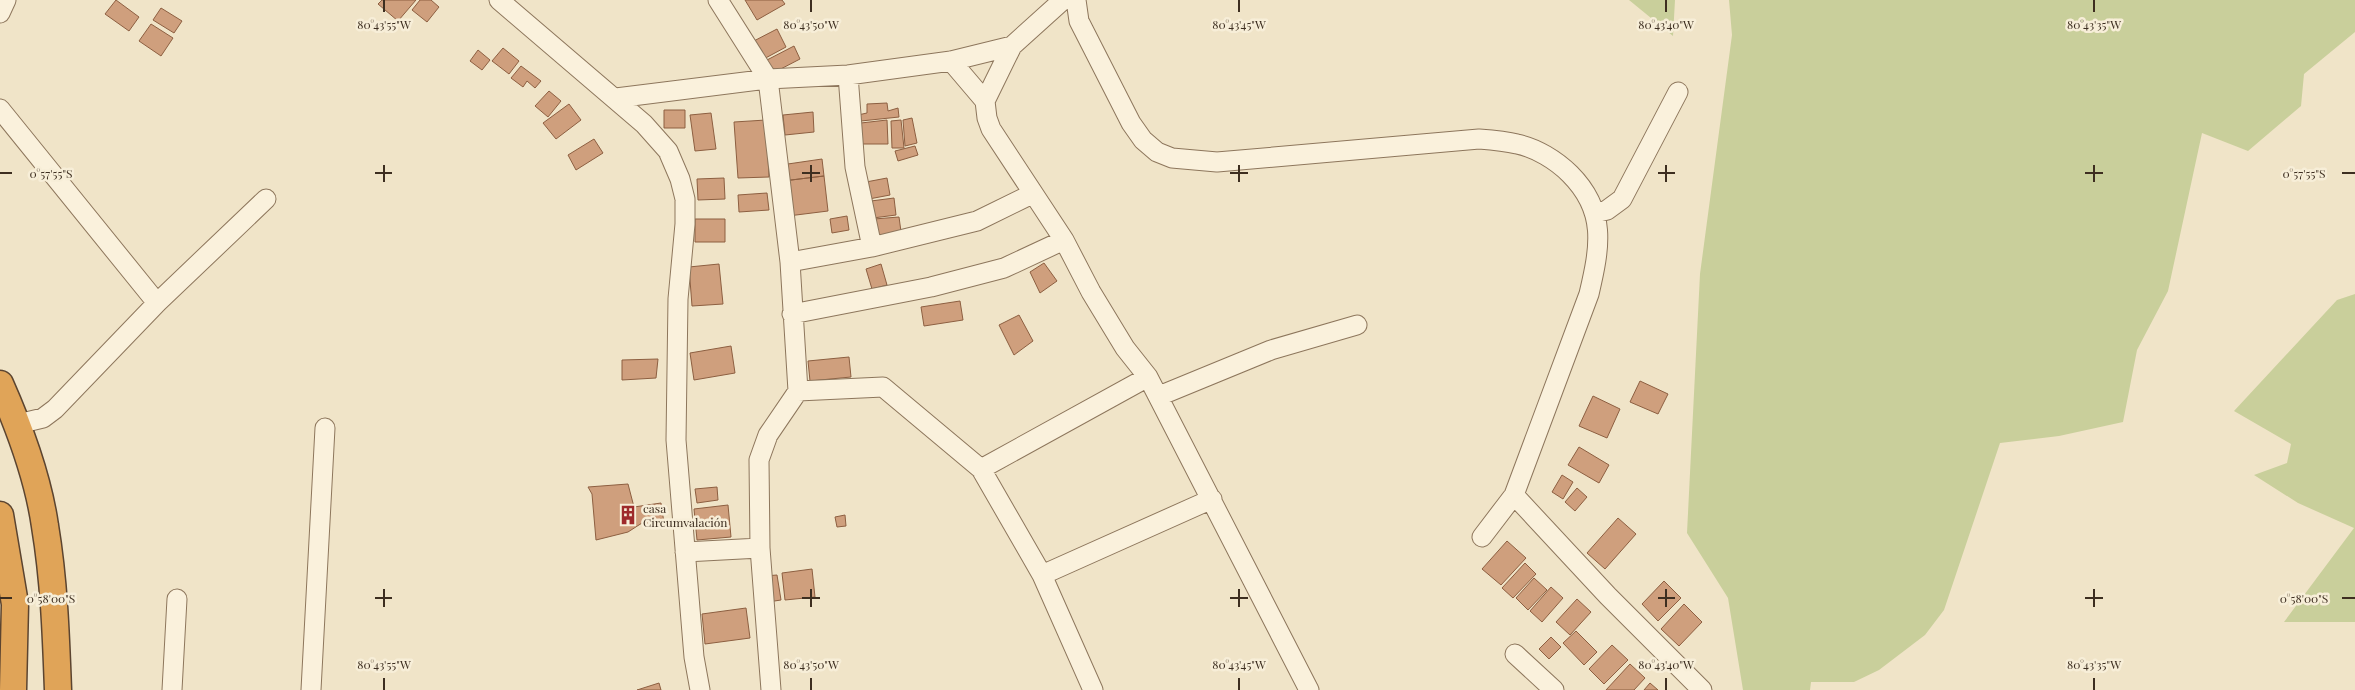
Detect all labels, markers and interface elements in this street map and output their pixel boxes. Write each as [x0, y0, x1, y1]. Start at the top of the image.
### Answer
text: 80°43'55"W [357, 16, 411, 32]
text: 80°43'50"W [783, 16, 839, 32]
text: 80°43'45"W [1212, 16, 1266, 32]
text: 80°43'40"W [1638, 16, 1694, 32]
text: 80°43'35"W [2067, 16, 2121, 32]
text: 0°57'55"S [30, 165, 72, 181]
text: 0°57'55"S [2283, 165, 2325, 181]
place label: casa Circumvalación [643, 500, 728, 530]
building icon: casa Circumvalación [617, 504, 639, 526]
text: 0°58'00"S [27, 590, 75, 606]
text: 0°58'00"S [2280, 590, 2328, 606]
text: 80°43'55"W [357, 656, 411, 672]
text: 80°43'50"W [783, 656, 839, 672]
text: 80°43'45"W [1212, 656, 1266, 672]
text: 80°43'40"W [1638, 656, 1694, 672]
text: 80°43'35"W [2067, 656, 2121, 672]

